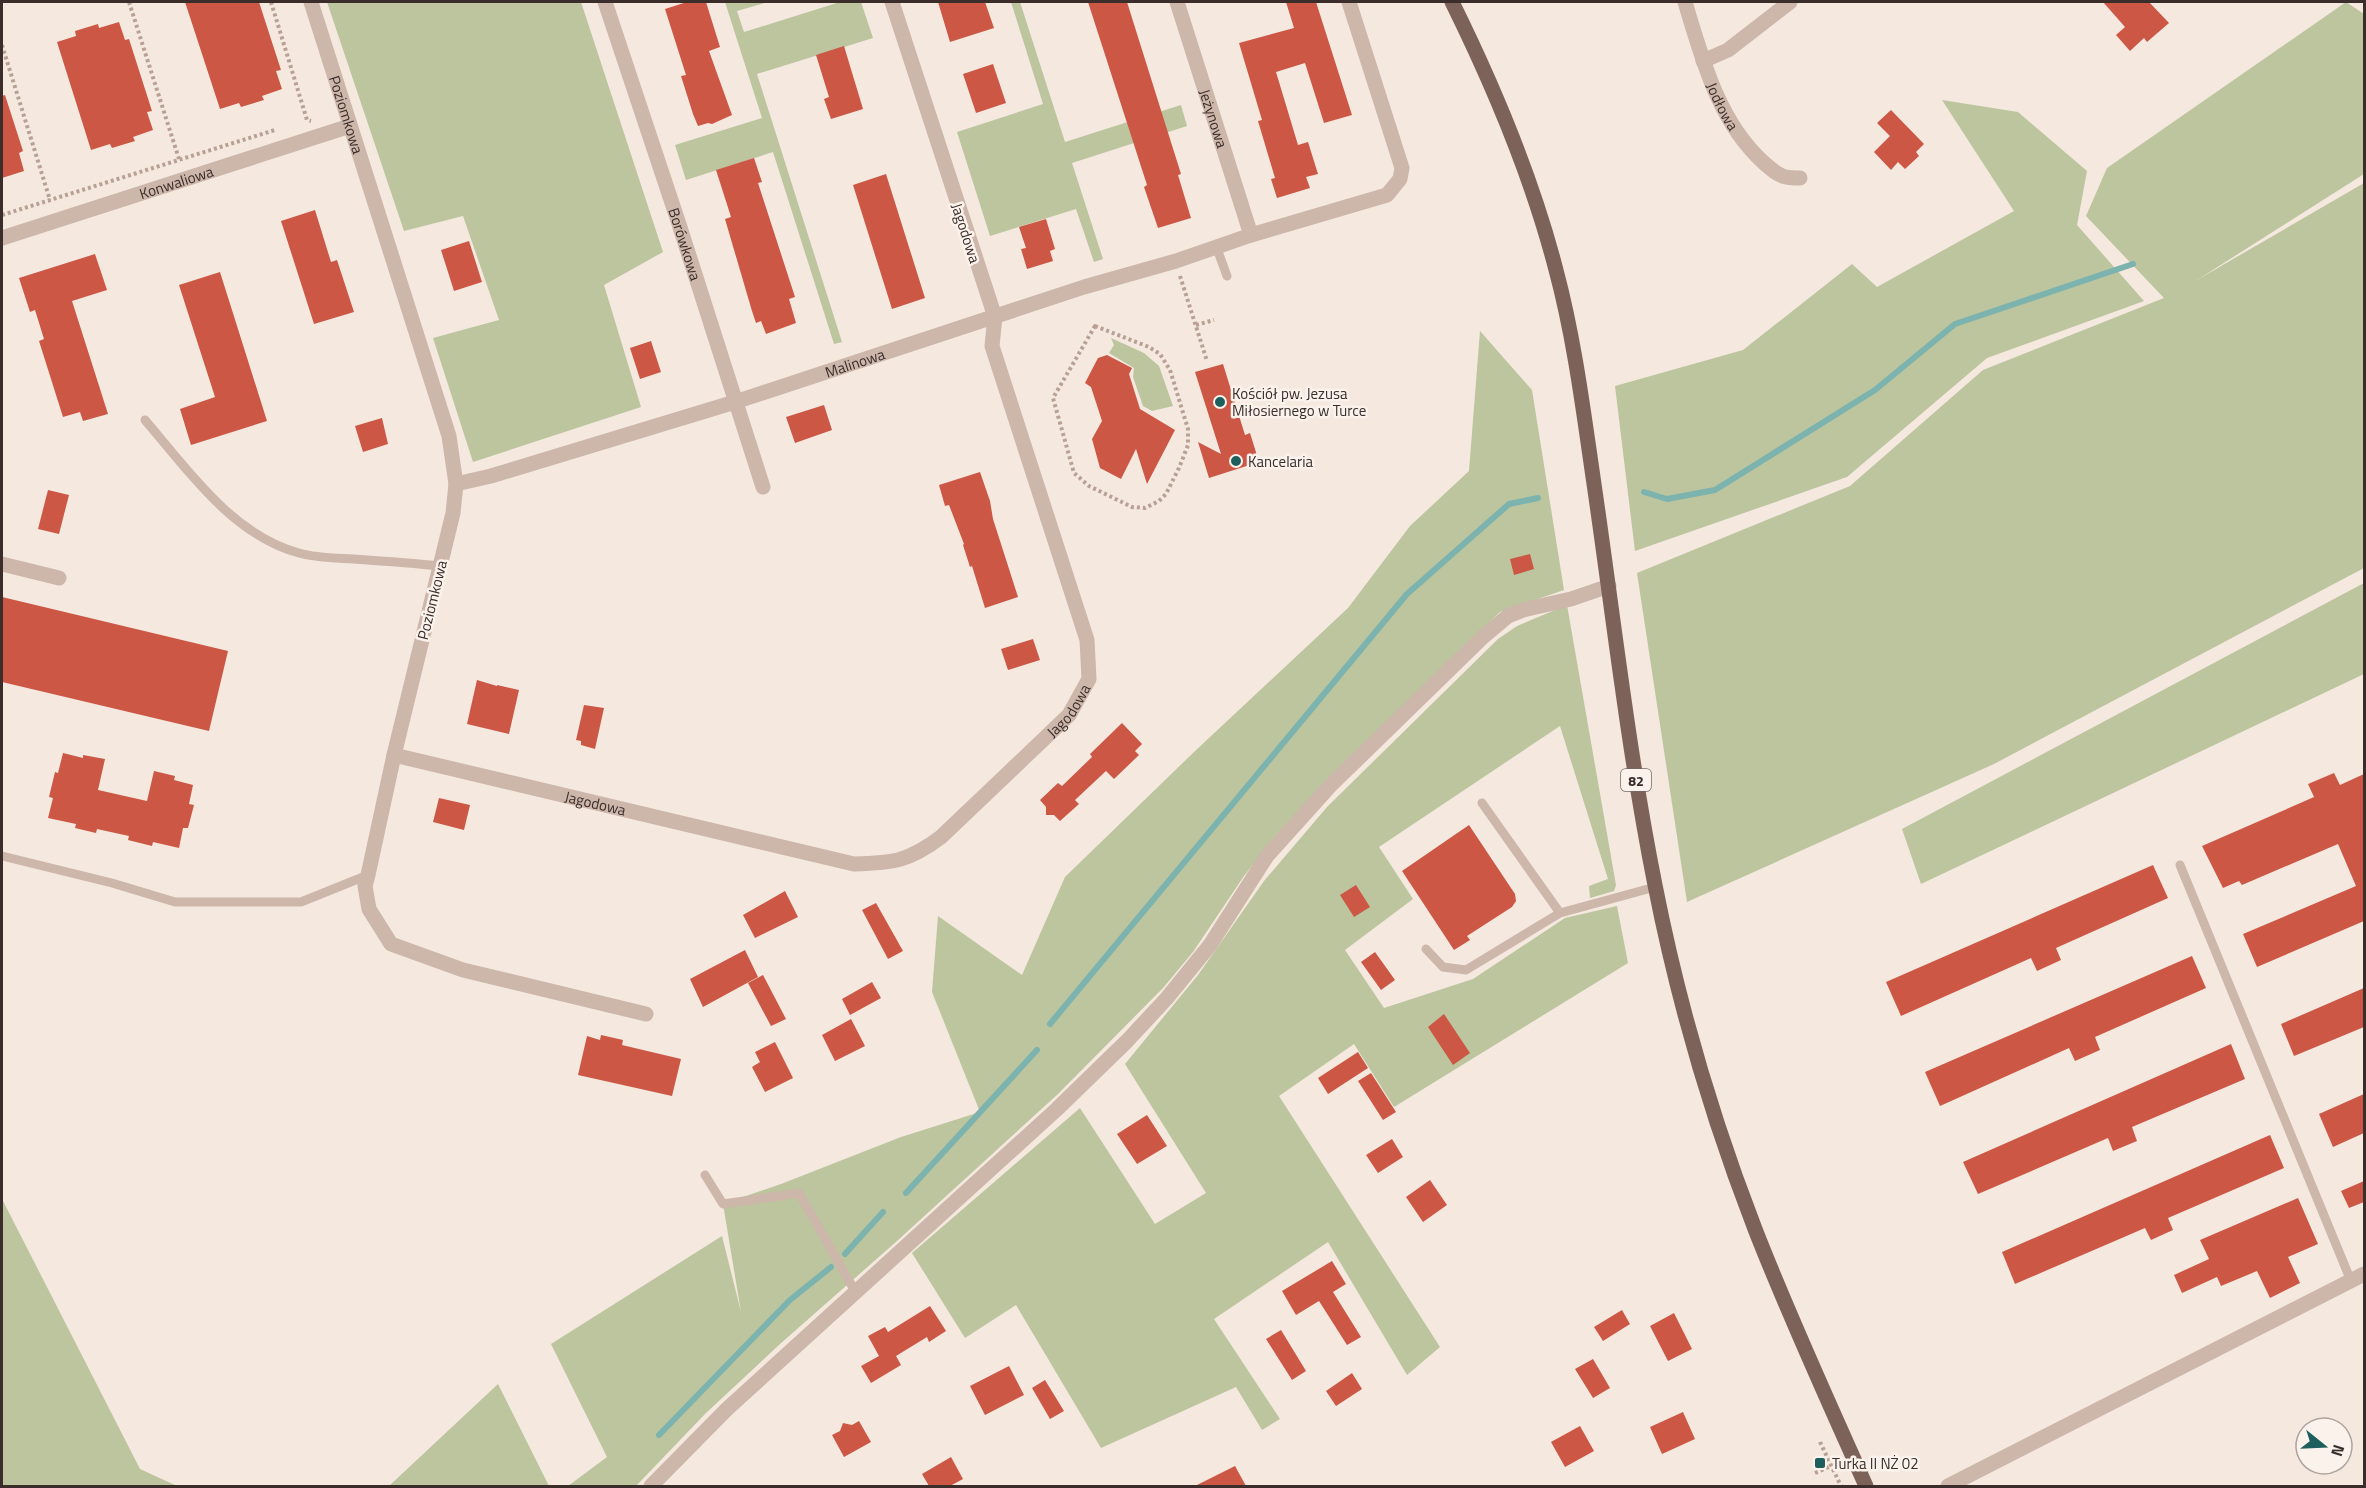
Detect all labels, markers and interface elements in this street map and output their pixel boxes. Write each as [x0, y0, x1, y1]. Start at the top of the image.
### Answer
street label: Poziomkowa [324, 72, 370, 157]
street label: Jodłowa [1701, 79, 1745, 135]
street label: Jeżynowa [1194, 86, 1234, 151]
street label: Konwaliowa [136, 159, 217, 205]
street label: Jagodowa [945, 200, 987, 267]
street label: Borówkowa [663, 205, 708, 284]
street label: Malinowa [822, 342, 888, 383]
place label: Kościół pw. Jezusa Miłosiernego w Turce [1232, 382, 1366, 422]
marker: Kościół pw. Jezusa Miłosiernego w Turce [1213, 395, 1227, 409]
place label: Kancelaria [1248, 450, 1314, 473]
marker: Kancelaria [1229, 454, 1243, 468]
street label: Poziomkowa [411, 557, 453, 642]
street label: Jagodowa [1041, 679, 1096, 743]
road number: 82 [1621, 769, 1651, 791]
street label: Jagodowa [563, 784, 629, 821]
north arrow [2294, 1416, 2354, 1476]
text: N [2325, 1442, 2351, 1460]
place label: Turka II NŻ 02 [1832, 1452, 1919, 1475]
marker: Turka II NŻ 02 [1813, 1456, 1827, 1470]

